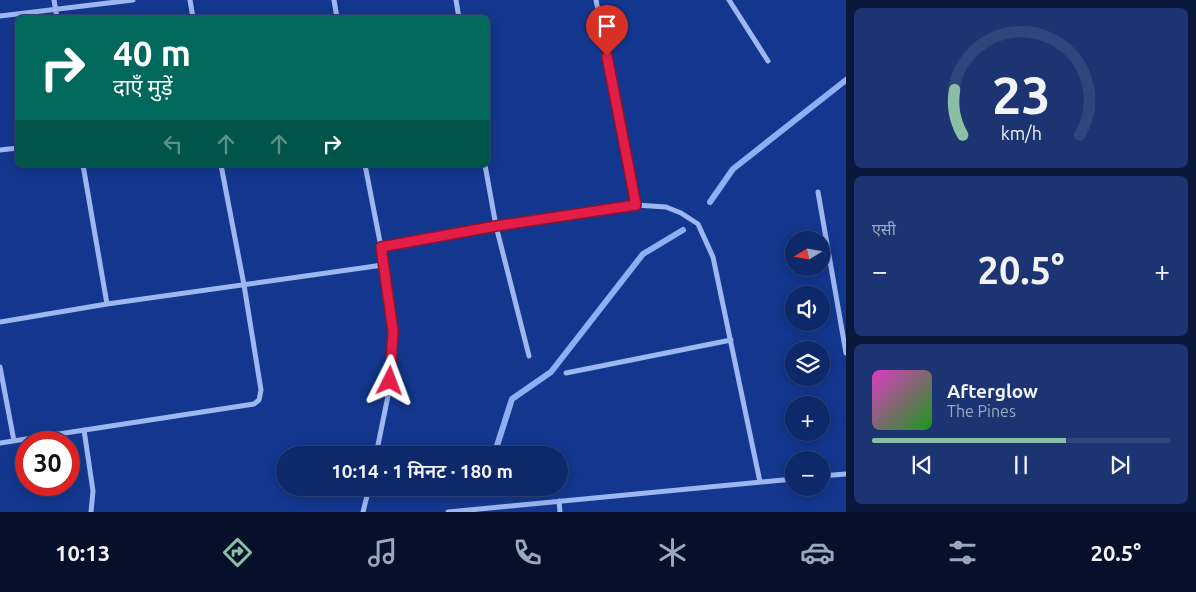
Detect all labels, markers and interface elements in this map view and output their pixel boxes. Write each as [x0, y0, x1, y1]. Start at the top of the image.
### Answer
pin [586, 5, 628, 56]
icon: arrive [593, 12, 621, 40]
text: 40 m [113, 33, 191, 73]
icon: right [30, 35, 95, 100]
text: 23 [992, 66, 1050, 124]
text: दाएँ मुड़ें [113, 74, 173, 99]
text: km/h [1000, 123, 1042, 143]
icon: left [159, 130, 187, 158]
icon: ahead [212, 130, 240, 158]
icon: ahead [265, 130, 293, 158]
icon: right [318, 130, 346, 158]
text: एसी [872, 220, 896, 238]
north arrow [785, 231, 830, 276]
map controls [785, 231, 830, 496]
text: 20.5° [977, 249, 1065, 291]
text: − [872, 255, 888, 286]
text: + [1154, 255, 1170, 286]
button: sound [785, 286, 830, 331]
button: layers [785, 341, 830, 386]
position arrow [363, 354, 415, 406]
text: Afterglow [947, 380, 1038, 402]
button: + [785, 396, 830, 441]
text: The Pines [947, 402, 1016, 420]
speed limit sign: 30 [15, 431, 80, 496]
button: − [785, 451, 830, 496]
icon: previous [908, 451, 936, 479]
icon: pause [1007, 451, 1035, 479]
icon: next [1106, 451, 1134, 479]
text: 10:14 · 1 मिनट · 180 m [331, 460, 513, 482]
icon: directions [220, 535, 255, 570]
icon: music [365, 535, 400, 570]
icon: phone [510, 535, 545, 570]
icon: climate [655, 535, 690, 570]
icon: car [800, 535, 835, 570]
icon: filters [945, 535, 980, 570]
text: 10:13 [55, 540, 110, 565]
text: 20.5° [1091, 540, 1141, 565]

